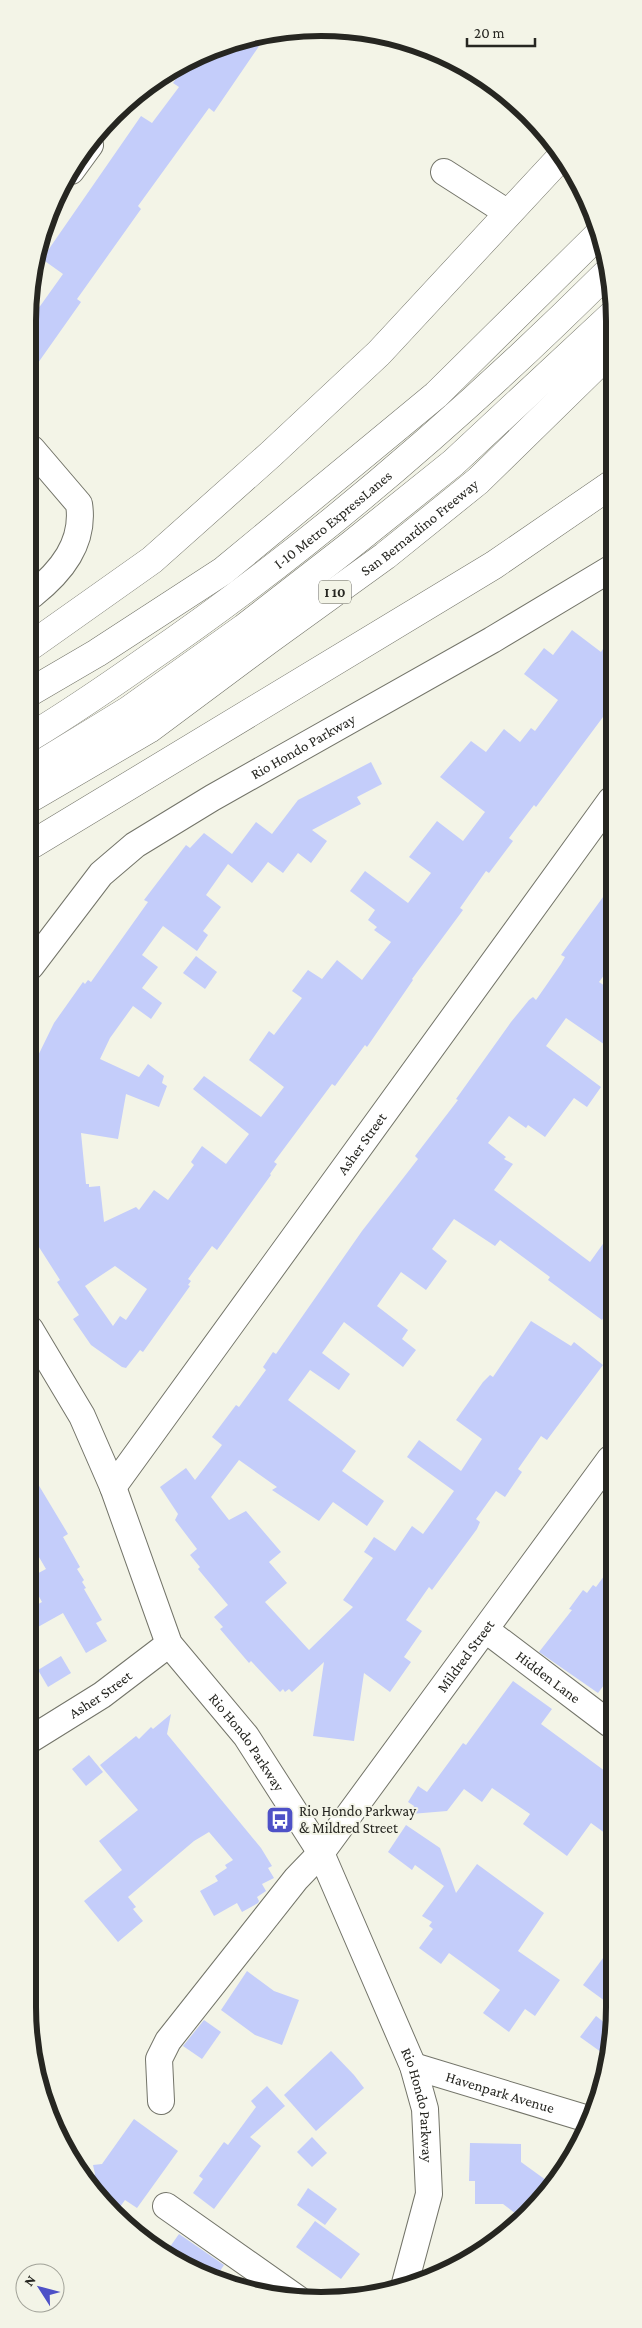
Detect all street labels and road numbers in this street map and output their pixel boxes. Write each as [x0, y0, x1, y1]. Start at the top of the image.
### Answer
street label: I-10 Metro ExpressLanes [271, 467, 395, 572]
street label: San Bernardino Freeway [358, 476, 482, 579]
road number: I 10 [319, 580, 351, 604]
street label: Rio Hondo Parkway [248, 711, 359, 782]
street label: Asher Street [334, 1109, 390, 1178]
street label: Mildred Street [434, 1616, 498, 1695]
street label: Hidden Lane [513, 1648, 584, 1707]
street label: Asher Street [66, 1667, 136, 1722]
street label: Rio Hondo Parkway [206, 1690, 287, 1795]
street label: Rio Hondo Parkway [398, 2045, 436, 2163]
street label: Havenpark Avenue [444, 2068, 557, 2116]

